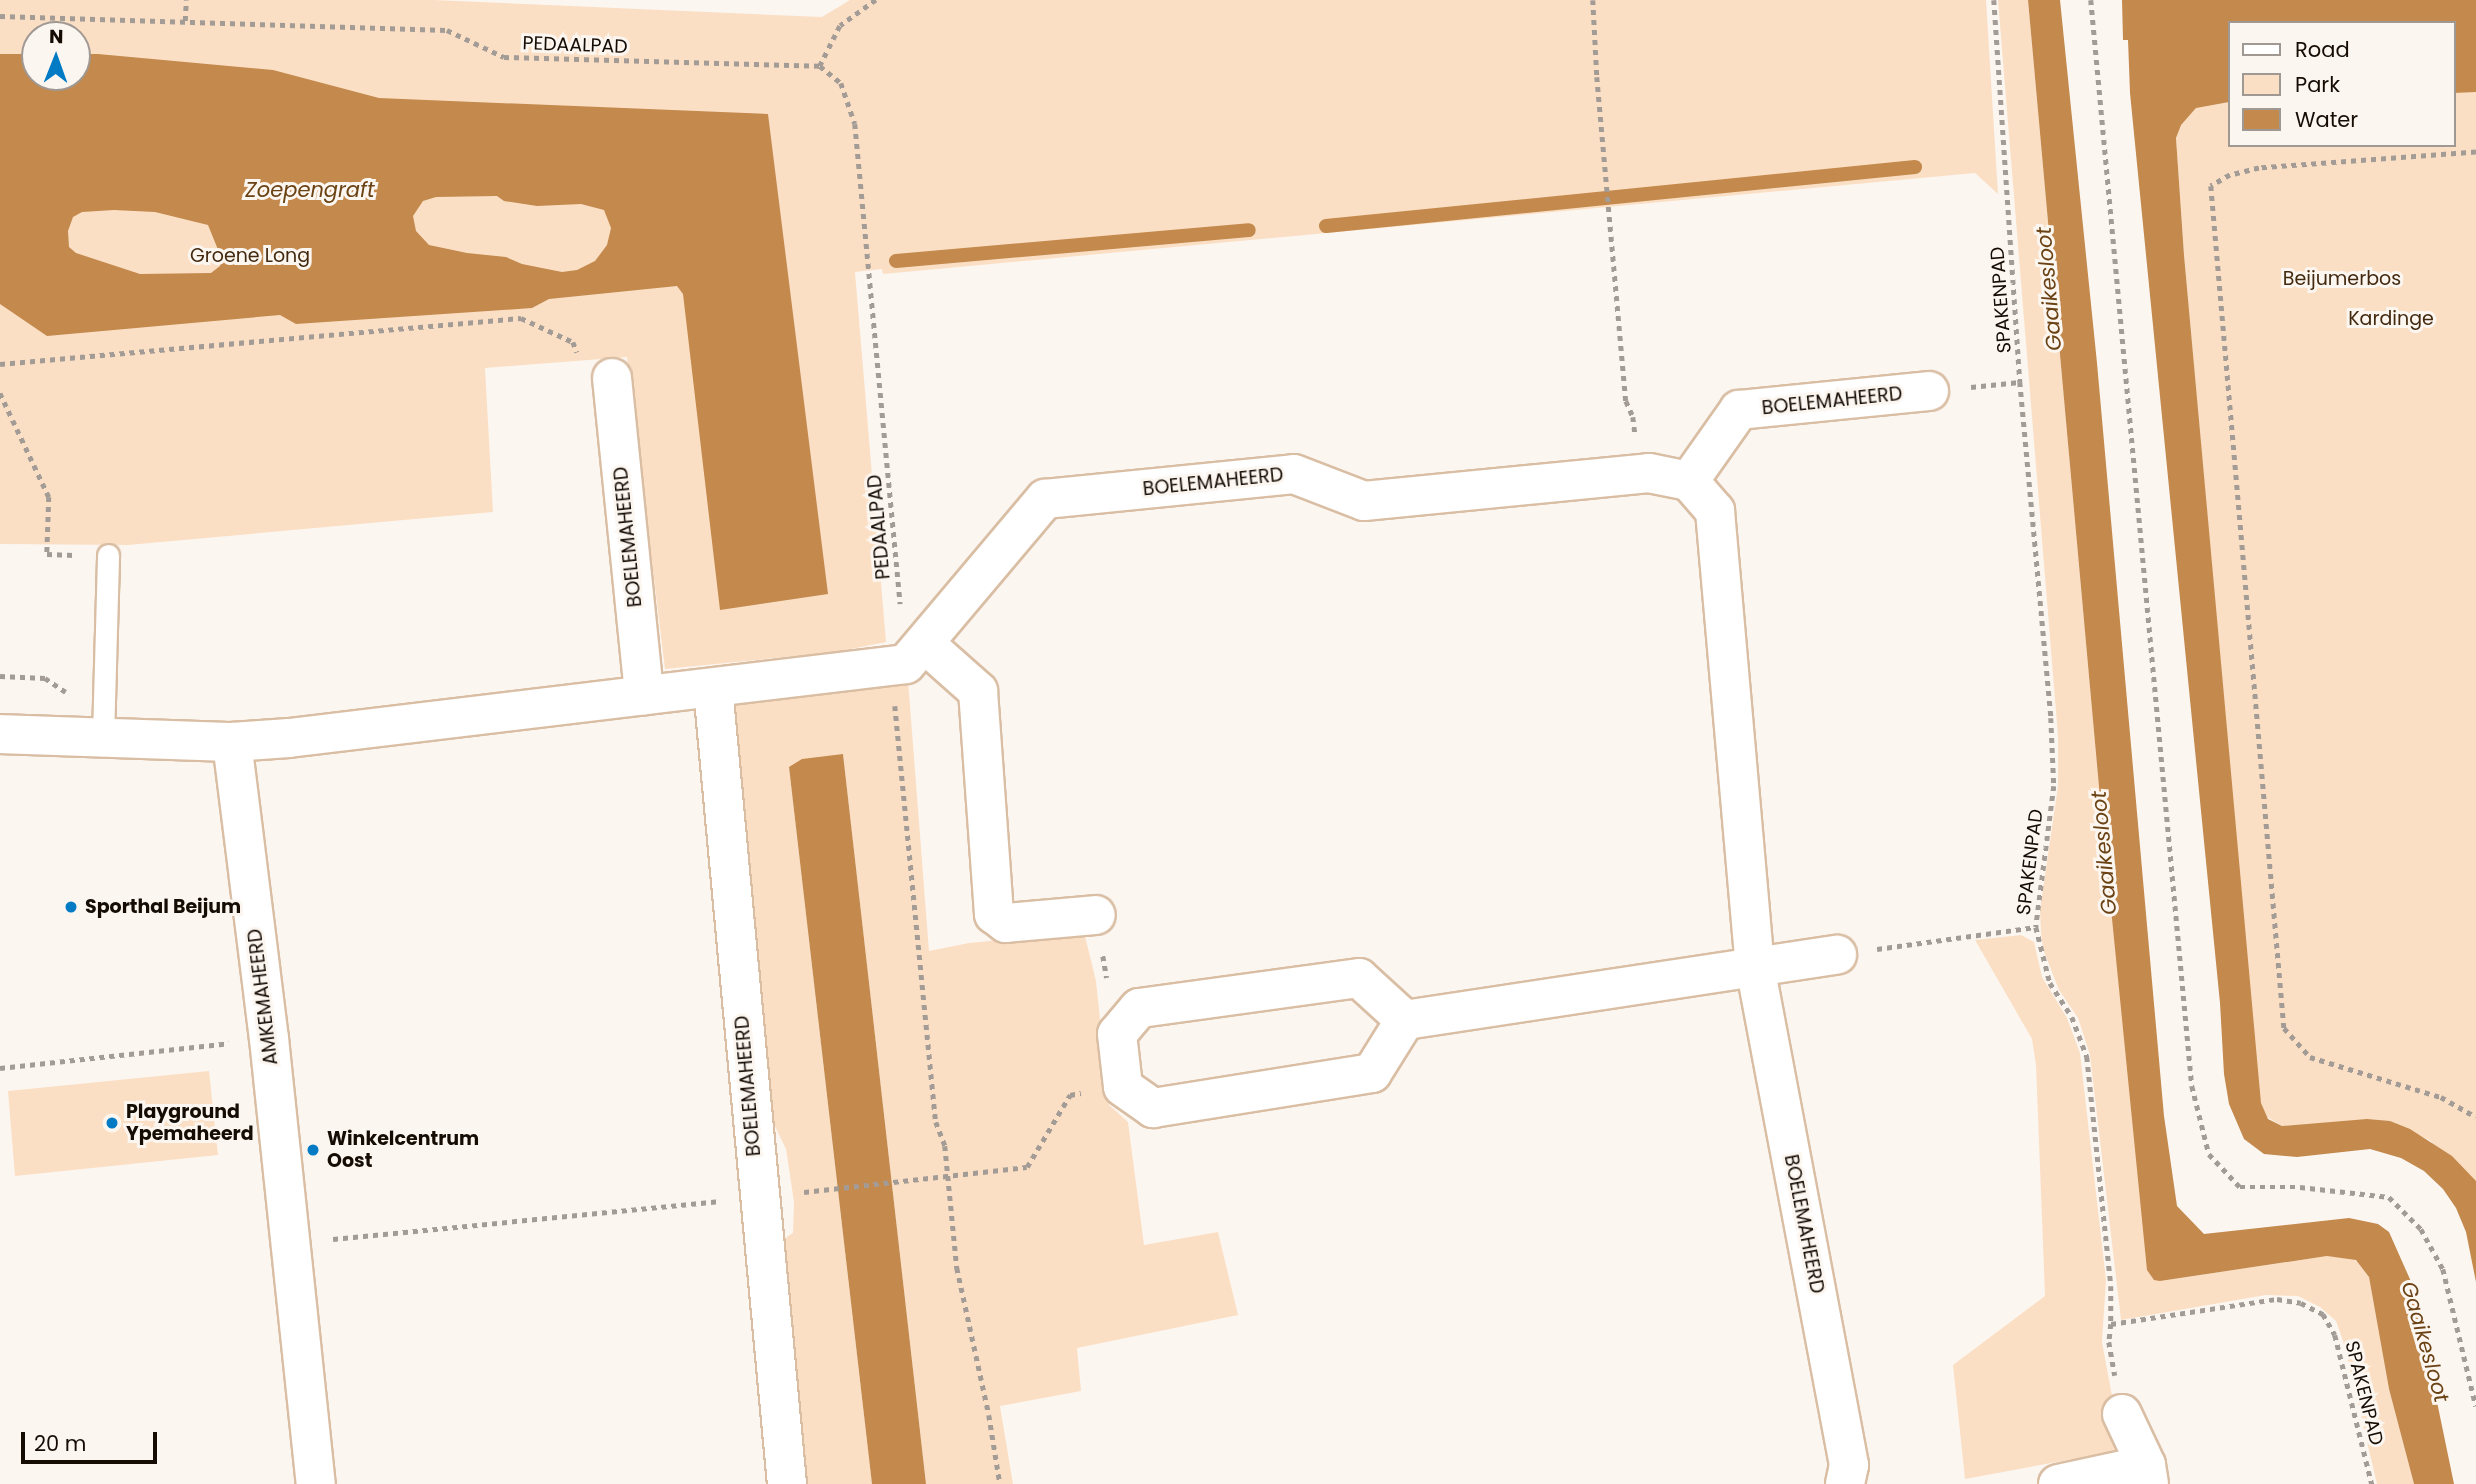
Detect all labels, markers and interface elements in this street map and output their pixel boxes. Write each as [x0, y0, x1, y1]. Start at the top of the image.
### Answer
north arrow [21, 21, 91, 91]
legend [2228, 21, 2455, 147]
text: N [49, 23, 64, 50]
street label: PEDAALPAD [522, 32, 628, 58]
text: Road [2295, 35, 2350, 64]
text: Park [2295, 70, 2340, 99]
text: Water [2295, 105, 2358, 134]
water label: Zoepengraft [245, 177, 375, 203]
water label: Gaaikesloot [2031, 226, 2067, 352]
park label: Groene Long [190, 245, 310, 267]
street label: SPAKENPAD [1986, 246, 2016, 354]
park label: Beijumerbos [2283, 268, 2401, 290]
park label: Kardinge [2348, 308, 2434, 330]
street label: BOELEMAHEERD [1761, 382, 1903, 420]
street label: BOELEMAHEERD [1142, 463, 1284, 501]
street label: BOELEMAHEERD [609, 466, 647, 608]
street label: PEDAALPAD [863, 474, 895, 580]
water label: Gaaikesloot [2086, 790, 2122, 916]
street label: SPAKENPAD [2012, 808, 2048, 916]
place label: Sporthal Beijum [85, 896, 241, 918]
marker: Sporthal Beijum [63, 899, 79, 915]
street label: AMKEMAHEERD [243, 928, 283, 1066]
street label: BOELEMAHEERD [730, 1015, 766, 1157]
place label: Playground Ypemaheerd [126, 1101, 254, 1145]
marker: Playground Ypemaheerd [104, 1115, 120, 1131]
place label: Winkelcentrum Oost [327, 1128, 479, 1172]
marker: Winkelcentrum Oost [305, 1142, 321, 1158]
street label: BOELEMAHEERD [1779, 1153, 1829, 1295]
water label: Gaaikesloot [2396, 1279, 2454, 1405]
street label: SPAKENPAD [2340, 1338, 2388, 1448]
scale bar [24, 1418, 161, 1462]
text: 20 m [34, 1429, 87, 1458]

